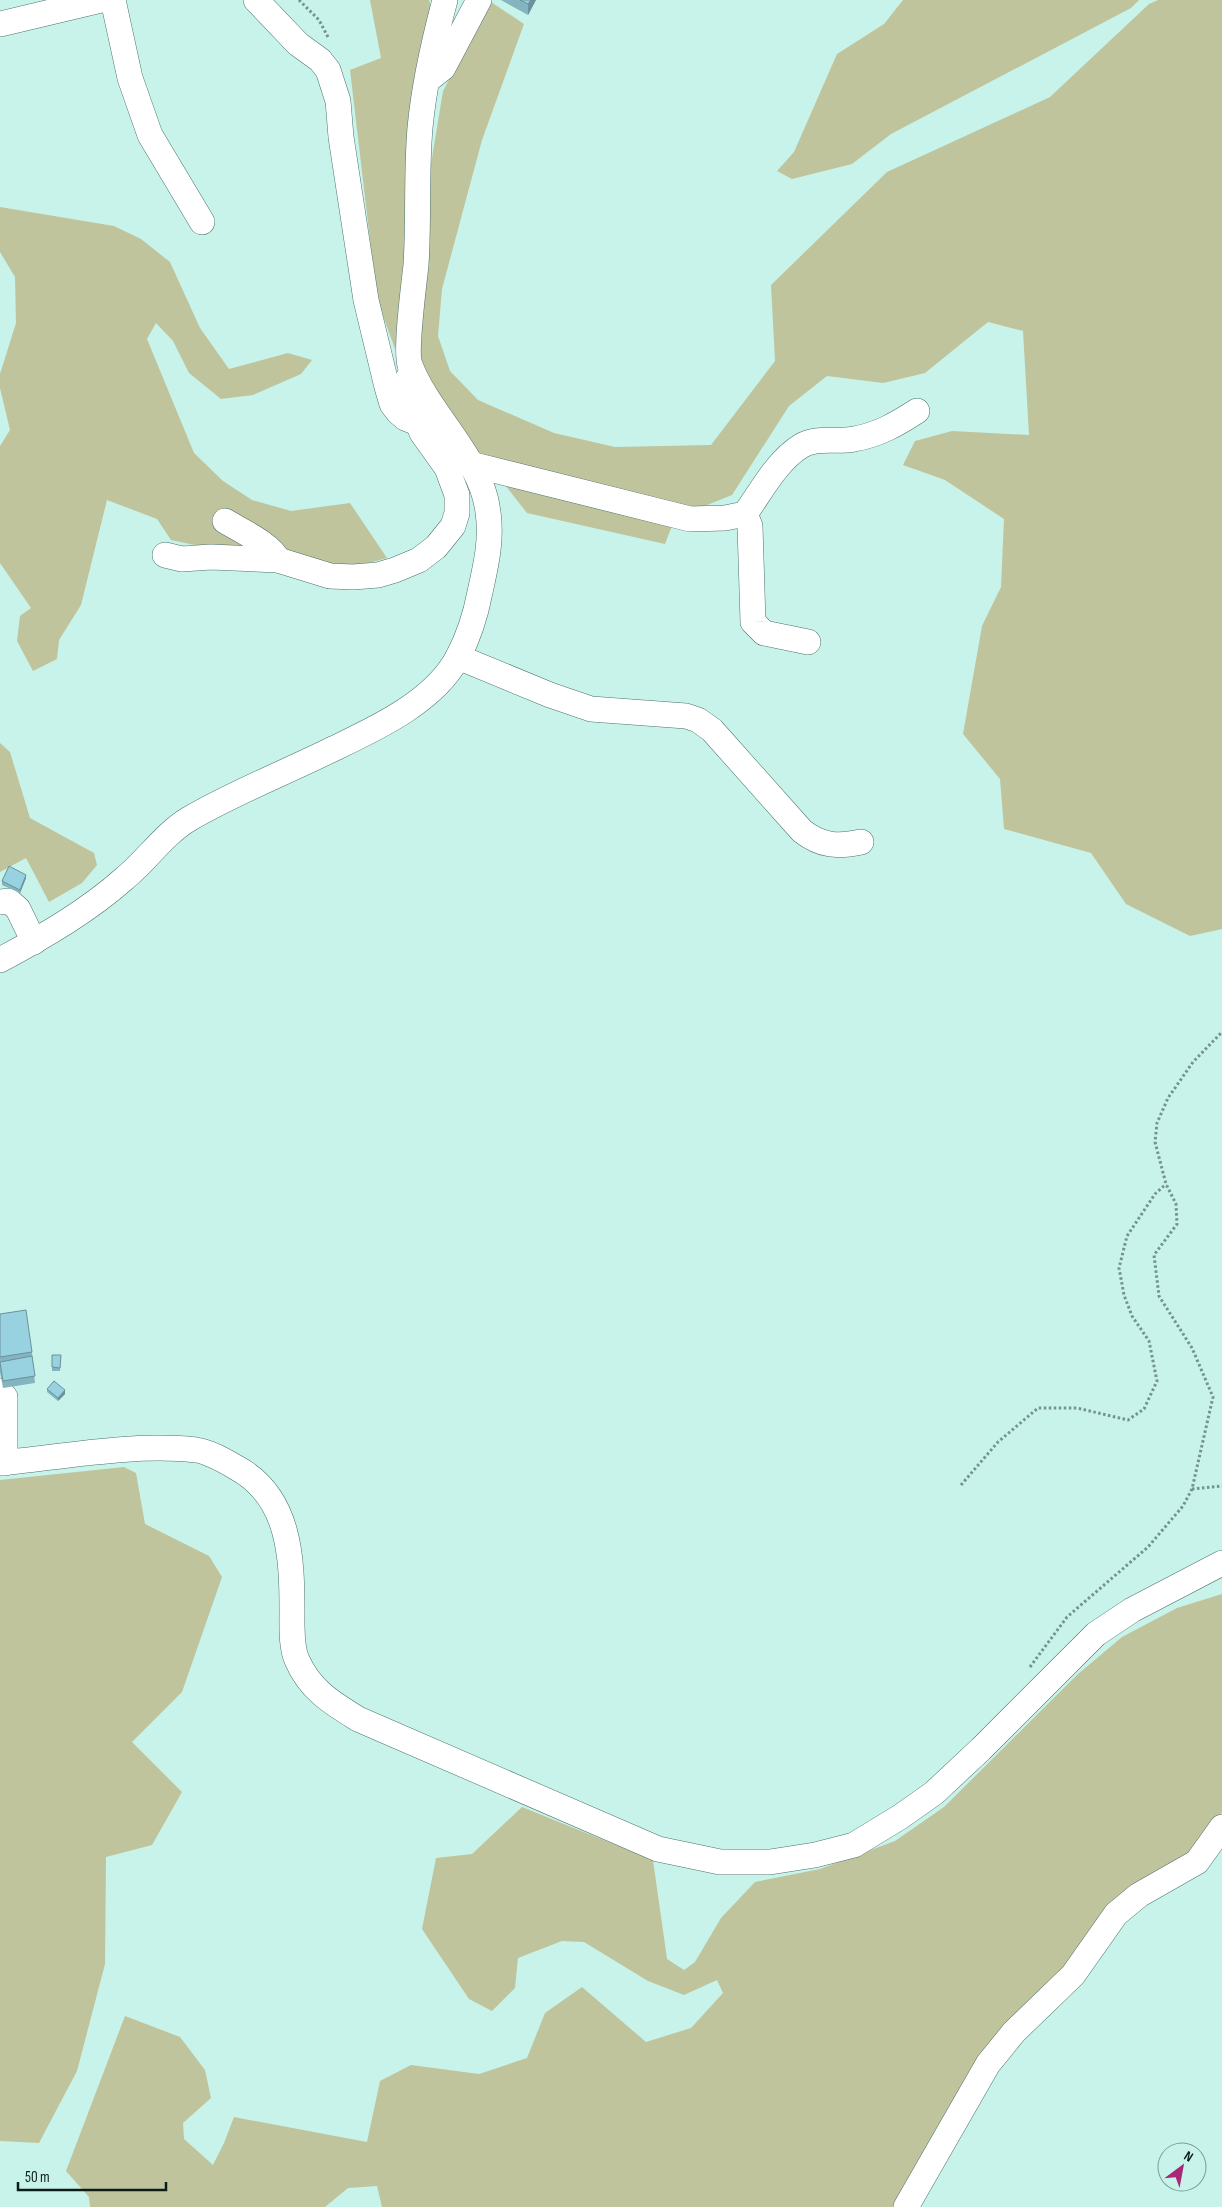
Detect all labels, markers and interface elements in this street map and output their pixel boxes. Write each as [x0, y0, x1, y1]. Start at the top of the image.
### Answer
north arrow [1157, 2142, 1207, 2192]
text: N [1181, 2147, 1196, 2166]
scale bar [18, 2160, 165, 2192]
text: 50 m [25, 2168, 50, 2187]

